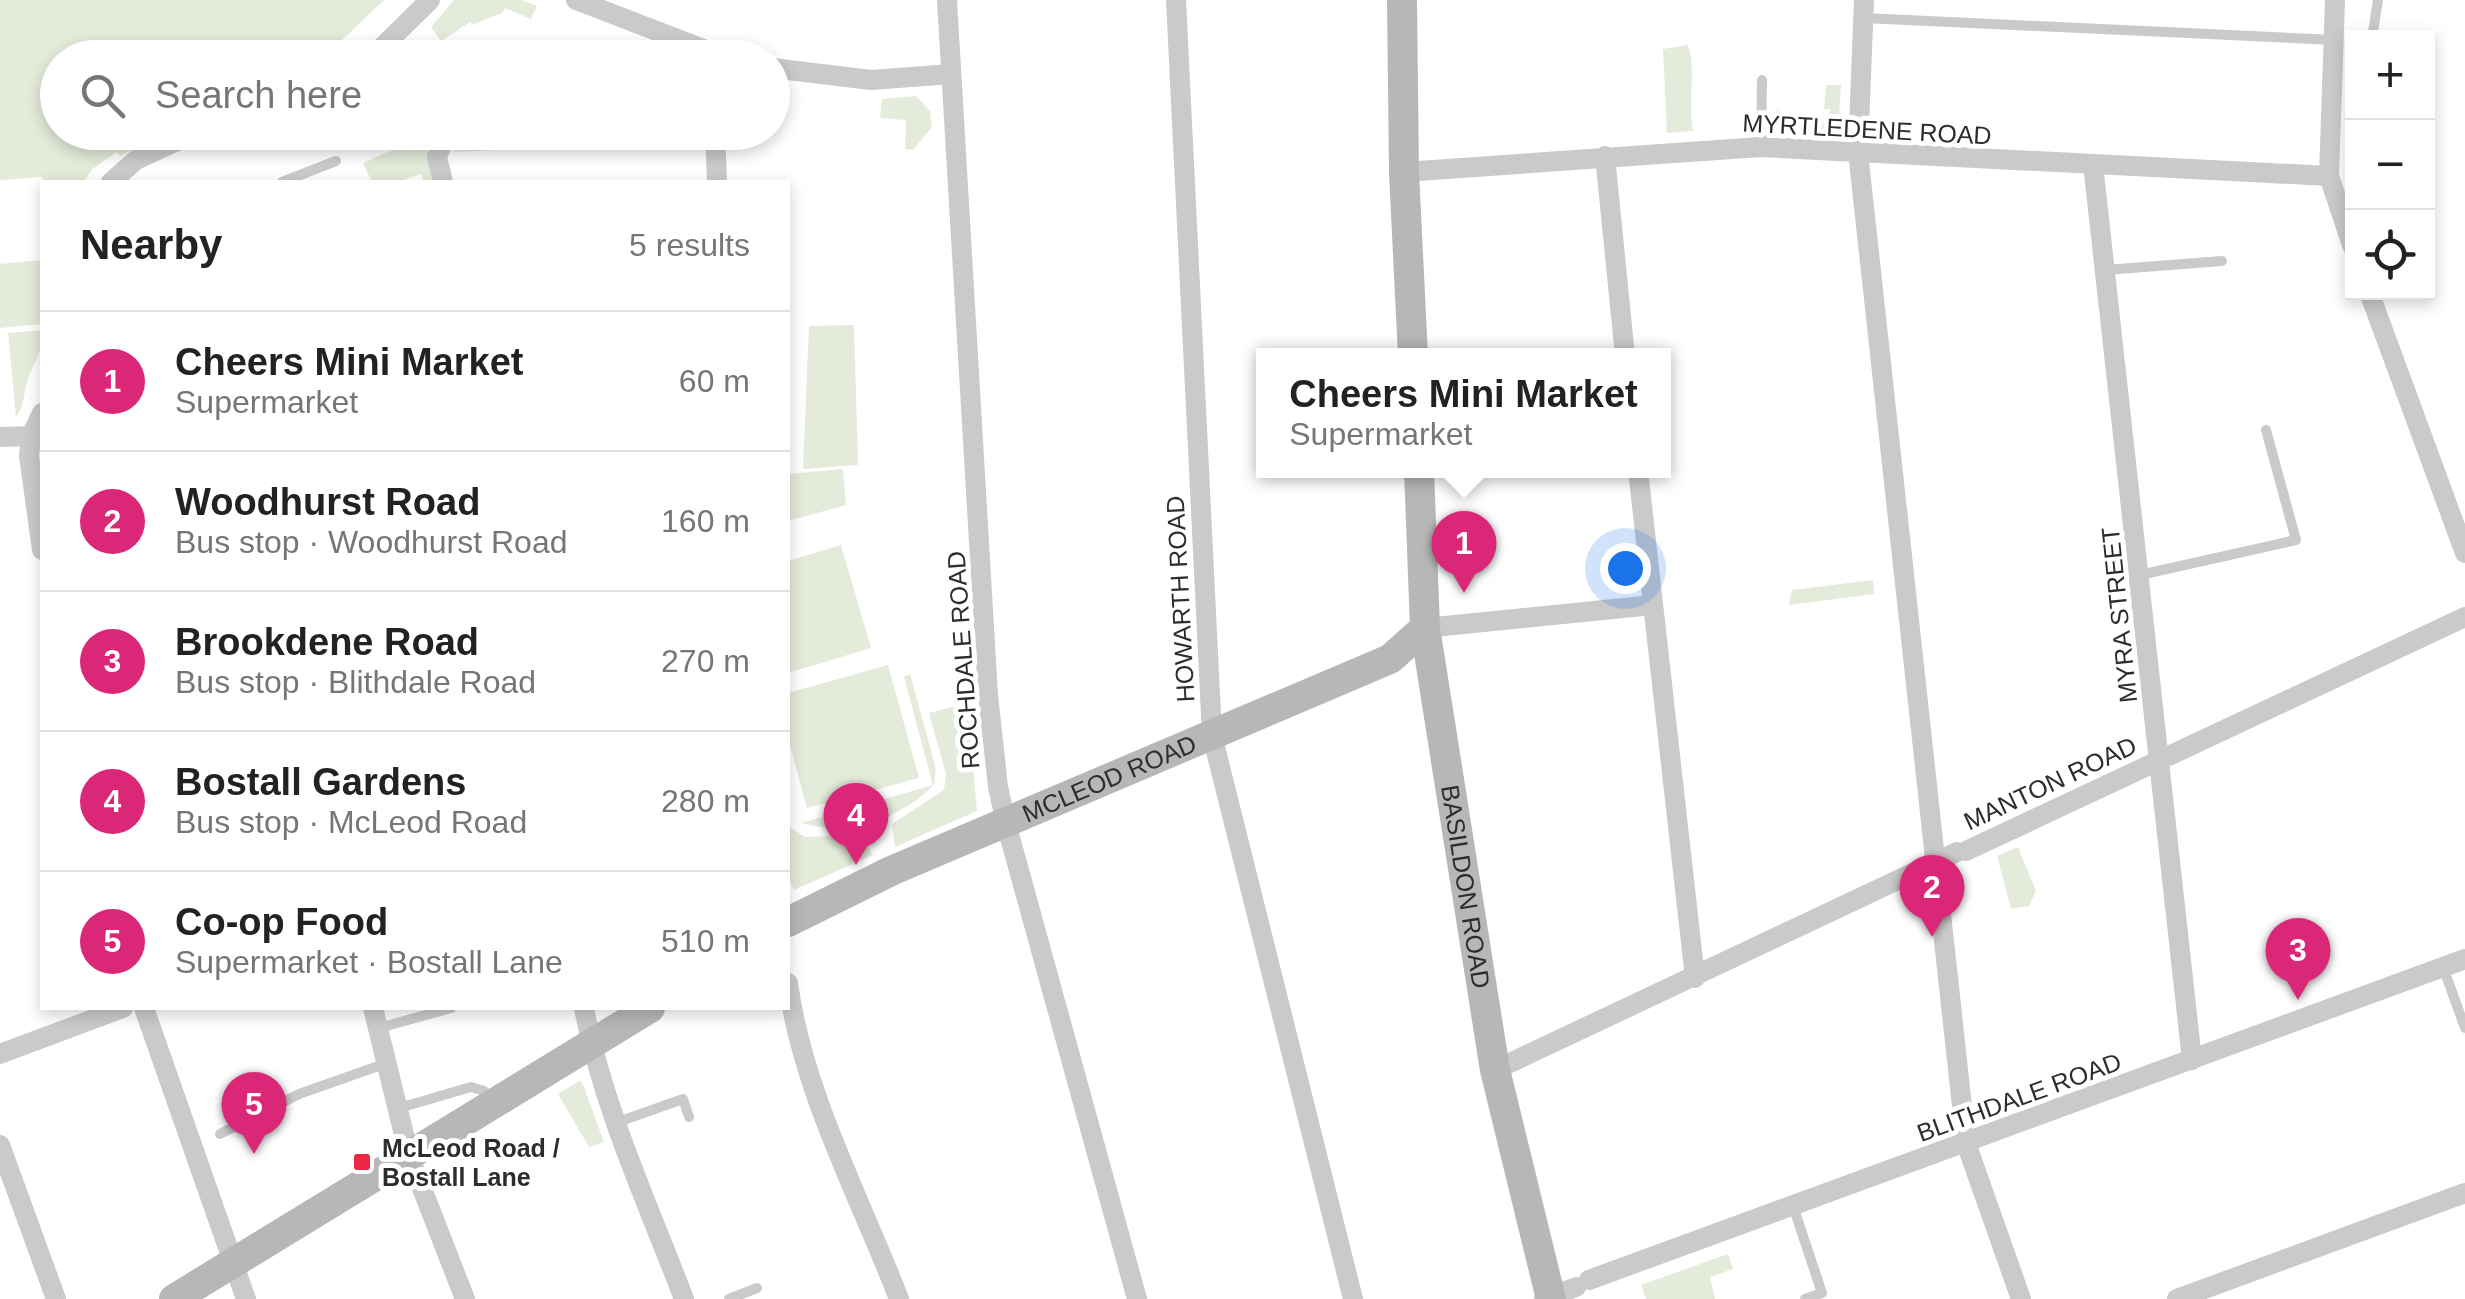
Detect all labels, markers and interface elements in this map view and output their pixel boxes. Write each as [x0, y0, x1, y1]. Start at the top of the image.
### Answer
map controls [2345, 30, 2435, 300]
button: + [2345, 30, 2435, 120]
search box [40, 40, 790, 150]
icon: search [75, 68, 130, 123]
text: Search here [155, 74, 362, 116]
street label: MYRTLEDENE ROAD [1742, 108, 1992, 150]
button: − [2345, 120, 2435, 210]
button: locate [2345, 210, 2435, 300]
text: Nearby [80, 221, 222, 268]
text: 5 results [629, 227, 750, 263]
text: Cheers Mini Market [175, 341, 523, 383]
popup [1256, 348, 1671, 478]
text: 1 [104, 363, 121, 399]
text: 60 m [679, 363, 750, 399]
text: Cheers Mini Market [1289, 373, 1638, 415]
text: Supermarket [175, 384, 358, 420]
text: Supermarket [1289, 416, 1472, 452]
text: Woodhurst Road [175, 481, 480, 523]
street label: HOWARTH ROAD [1161, 495, 1199, 703]
text: 2 [104, 503, 121, 539]
text: 160 m [661, 503, 750, 539]
pin: 1 [1432, 510, 1496, 593]
text: Bus stop · Woodhurst Road [175, 524, 568, 560]
street label: MYRA STREET [2096, 526, 2142, 704]
your location [1600, 543, 1651, 594]
street label: ROCHDALE ROAD [941, 550, 985, 770]
text: Brookdene Road [175, 621, 479, 663]
text: 3 [104, 643, 121, 679]
text: 270 m [661, 643, 750, 679]
text: Bus stop · Blithdale Road [175, 664, 536, 700]
street label: MCLEOD ROAD [1018, 729, 1200, 828]
street label: MANTON ROAD [1959, 731, 2141, 835]
text: Bostall Gardens [175, 761, 466, 803]
pin: 4 [824, 782, 888, 865]
text: 4 [104, 783, 121, 819]
text: 280 m [661, 783, 750, 819]
street label: BASILDON ROAD [1436, 783, 1496, 990]
text: Bus stop · McLeod Road [175, 804, 527, 840]
pin: 2 [1900, 854, 1964, 937]
text: Co-op Food [175, 901, 388, 943]
pin: 3 [2266, 918, 2330, 1000]
text: 5 [104, 923, 121, 959]
text: 510 m [661, 923, 750, 959]
text: Supermarket · Bostall Lane [175, 944, 563, 980]
street label: BLITHDALE ROAD [1913, 1047, 2125, 1147]
pin: 5 [222, 1072, 286, 1154]
place label: McLeod Road / Bostall Lane [382, 1134, 560, 1191]
marker: McLeod Road / Bostall Lane [351, 1151, 373, 1173]

